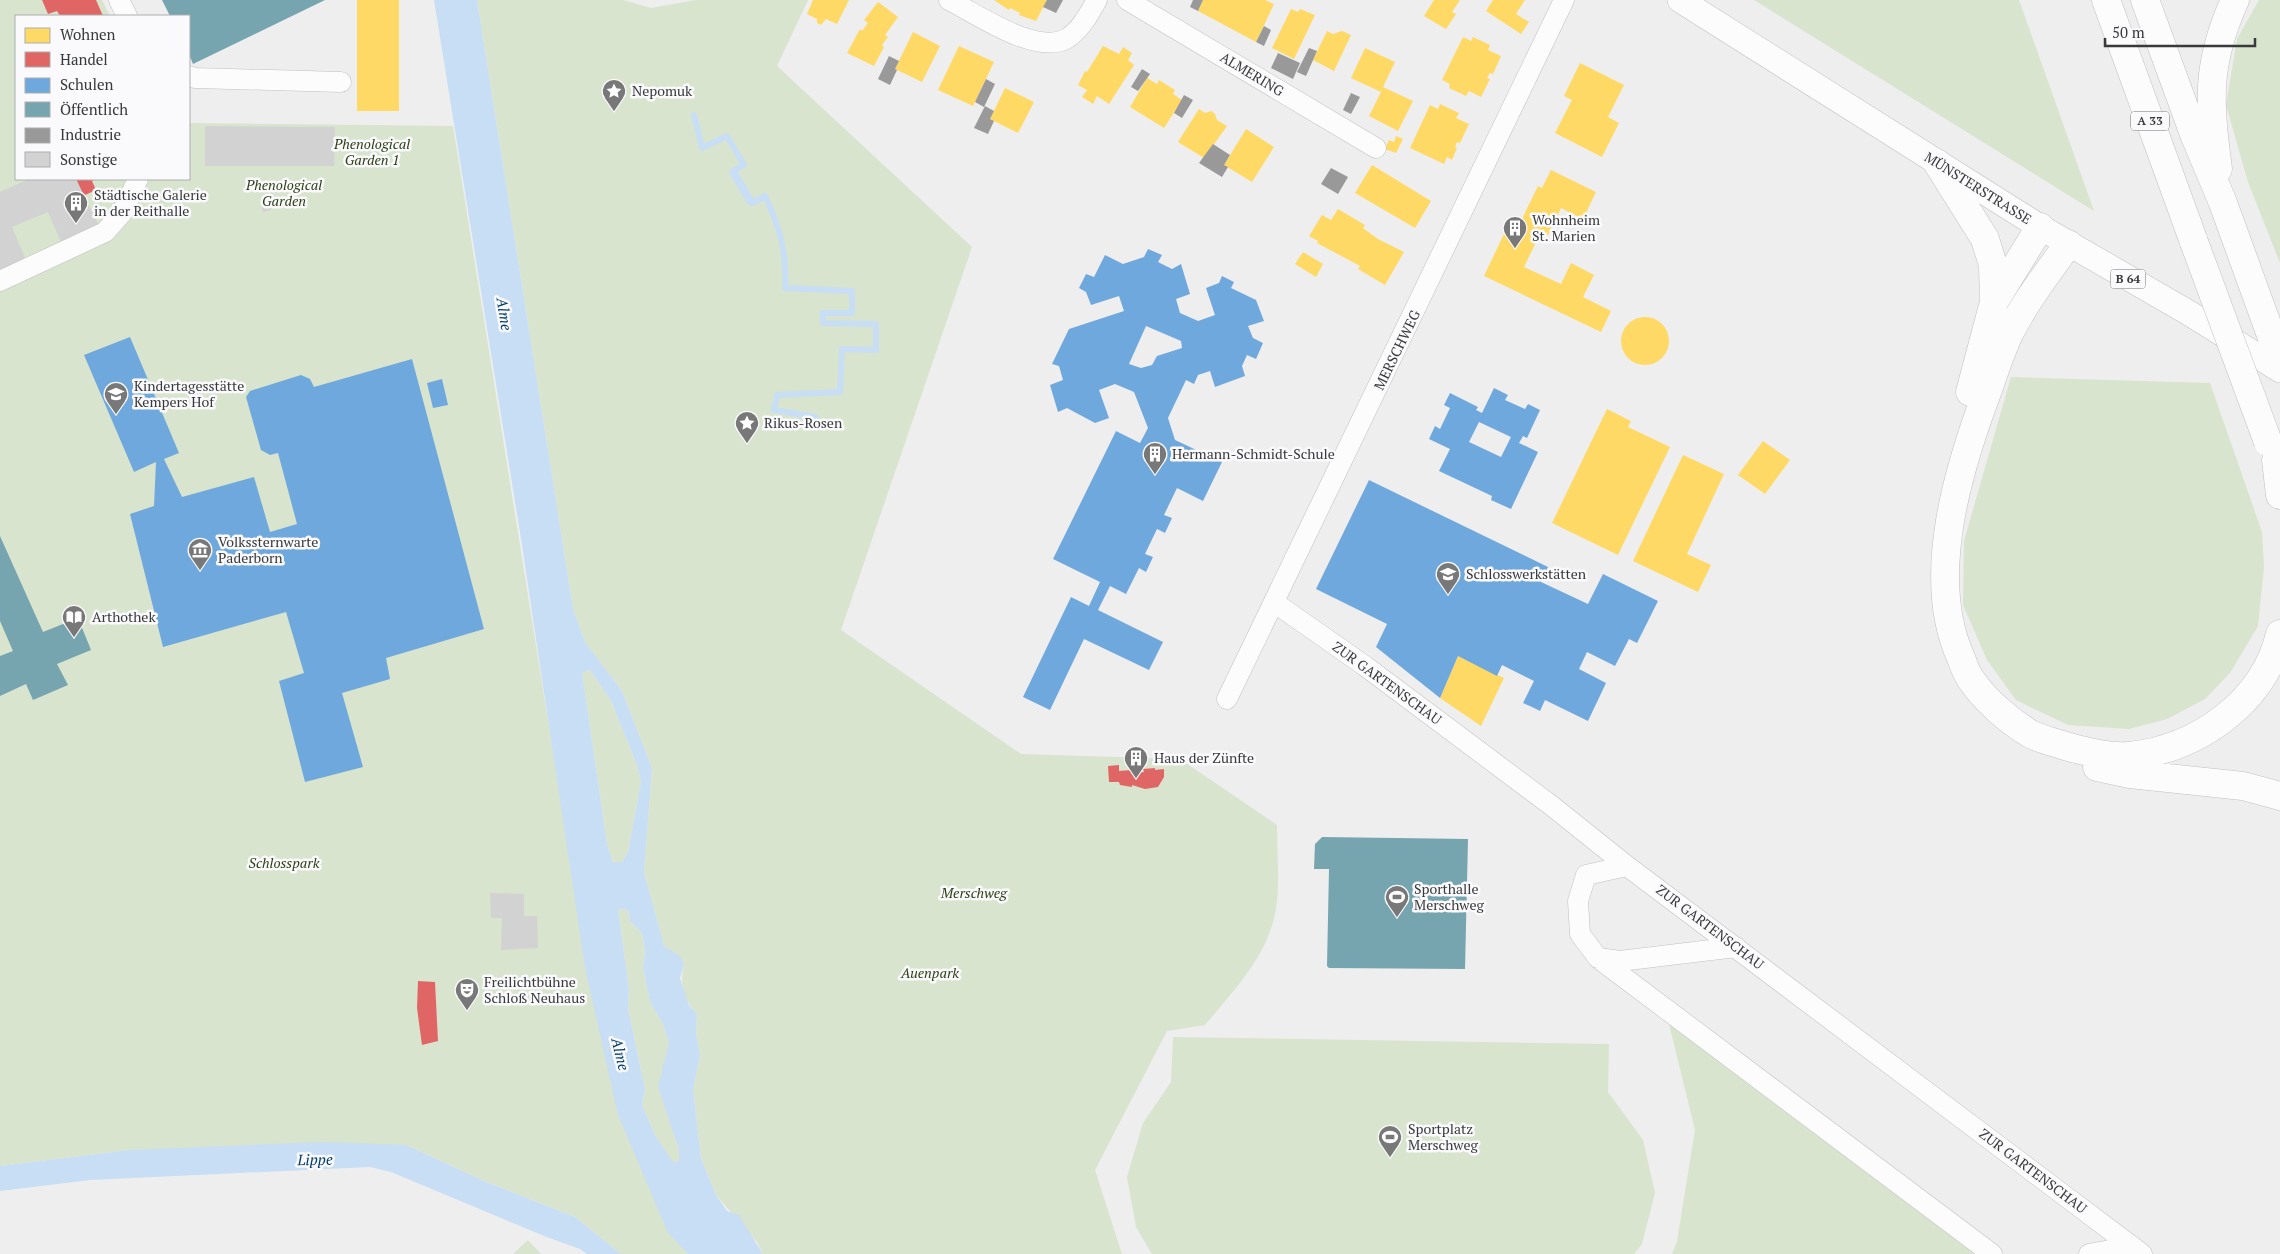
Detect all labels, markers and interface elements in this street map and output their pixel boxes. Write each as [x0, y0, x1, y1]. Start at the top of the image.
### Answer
legend [15, 15, 190, 180]
scale bar [2105, 15, 2255, 47]
text: 50 m [2112, 22, 2145, 42]
text: Wohnen [60, 24, 116, 44]
street label: ALMERING [1217, 47, 1288, 100]
text: Handel [60, 49, 108, 69]
text: Schulen [60, 74, 114, 94]
place icon: Nepomuk [601, 78, 627, 112]
place label: Nepomuk [632, 81, 693, 100]
text: Öffentlich [60, 99, 128, 119]
road number: A 33 [2131, 112, 2169, 130]
text: Industrie [60, 124, 121, 144]
park label: Phenological Garden 1 [333, 134, 410, 169]
street label: MÜNSTERSTRASSE [1921, 147, 2035, 228]
text: Sonstige [60, 149, 117, 169]
park label: Phenological Garden [245, 175, 322, 210]
place label: Städtische Galerie in der Reithalle [94, 185, 207, 220]
building icon: Städtische Galerie in der Reithalle [63, 190, 89, 224]
place label: Wohnheim St. Marien [1532, 210, 1600, 245]
building icon: Wohnheim St. Marien [1502, 215, 1528, 249]
road number: B 64 [2110, 270, 2146, 288]
water label: Alme [492, 295, 517, 332]
street label: MERSCHWEG [1369, 306, 1424, 393]
place label: Kindertagesstätte Kempers Hof [134, 376, 244, 411]
school or university icon: Kindertagesstätte Kempers Hof [103, 381, 129, 415]
place icon: Rikus-Rosen [734, 410, 760, 444]
place label: Rikus-Rosen [764, 413, 843, 432]
building icon: Hermann-Schmidt-Schule [1142, 441, 1168, 475]
place label: Hermann-Schmidt-Schule [1172, 444, 1335, 463]
place label: Volkssternwarte Paderborn [218, 532, 318, 567]
museum icon: Volkssternwarte Paderborn [187, 537, 213, 571]
school or university icon: Schlosswerkstätten [1435, 561, 1461, 595]
place label: Schlosswerkstätten [1466, 564, 1587, 583]
library icon: Arthothek [61, 604, 87, 638]
place label: Arthothek [92, 607, 156, 626]
street label: ZUR GARTENSCHAU [1329, 637, 1446, 729]
building icon: Haus der Zünfte [1123, 745, 1149, 779]
place label: Haus der Zünfte [1154, 748, 1254, 767]
park label: Schlosspark [249, 853, 320, 872]
place label: Sporthalle Merschweg [1414, 879, 1484, 914]
street label: ZUR GARTENSCHAU [1652, 880, 1769, 974]
park label: Merschweg [940, 883, 1008, 902]
sports icon: Sporthalle Merschweg [1384, 884, 1410, 918]
park label: Auenpark [900, 963, 959, 982]
place label: Freilichtbühne Schloß Neuhaus [484, 972, 585, 1007]
theatre icon: Freilichtbühne Schloß Neuhaus [454, 977, 480, 1011]
water label: Alme [607, 1034, 635, 1072]
place label: Sportplatz Merschweg [1408, 1119, 1478, 1154]
sports icon: Sportplatz Merschweg [1377, 1124, 1403, 1158]
street label: ZUR GARTENSCHAU [1975, 1124, 2092, 1218]
water label: Lippe [296, 1149, 333, 1169]

